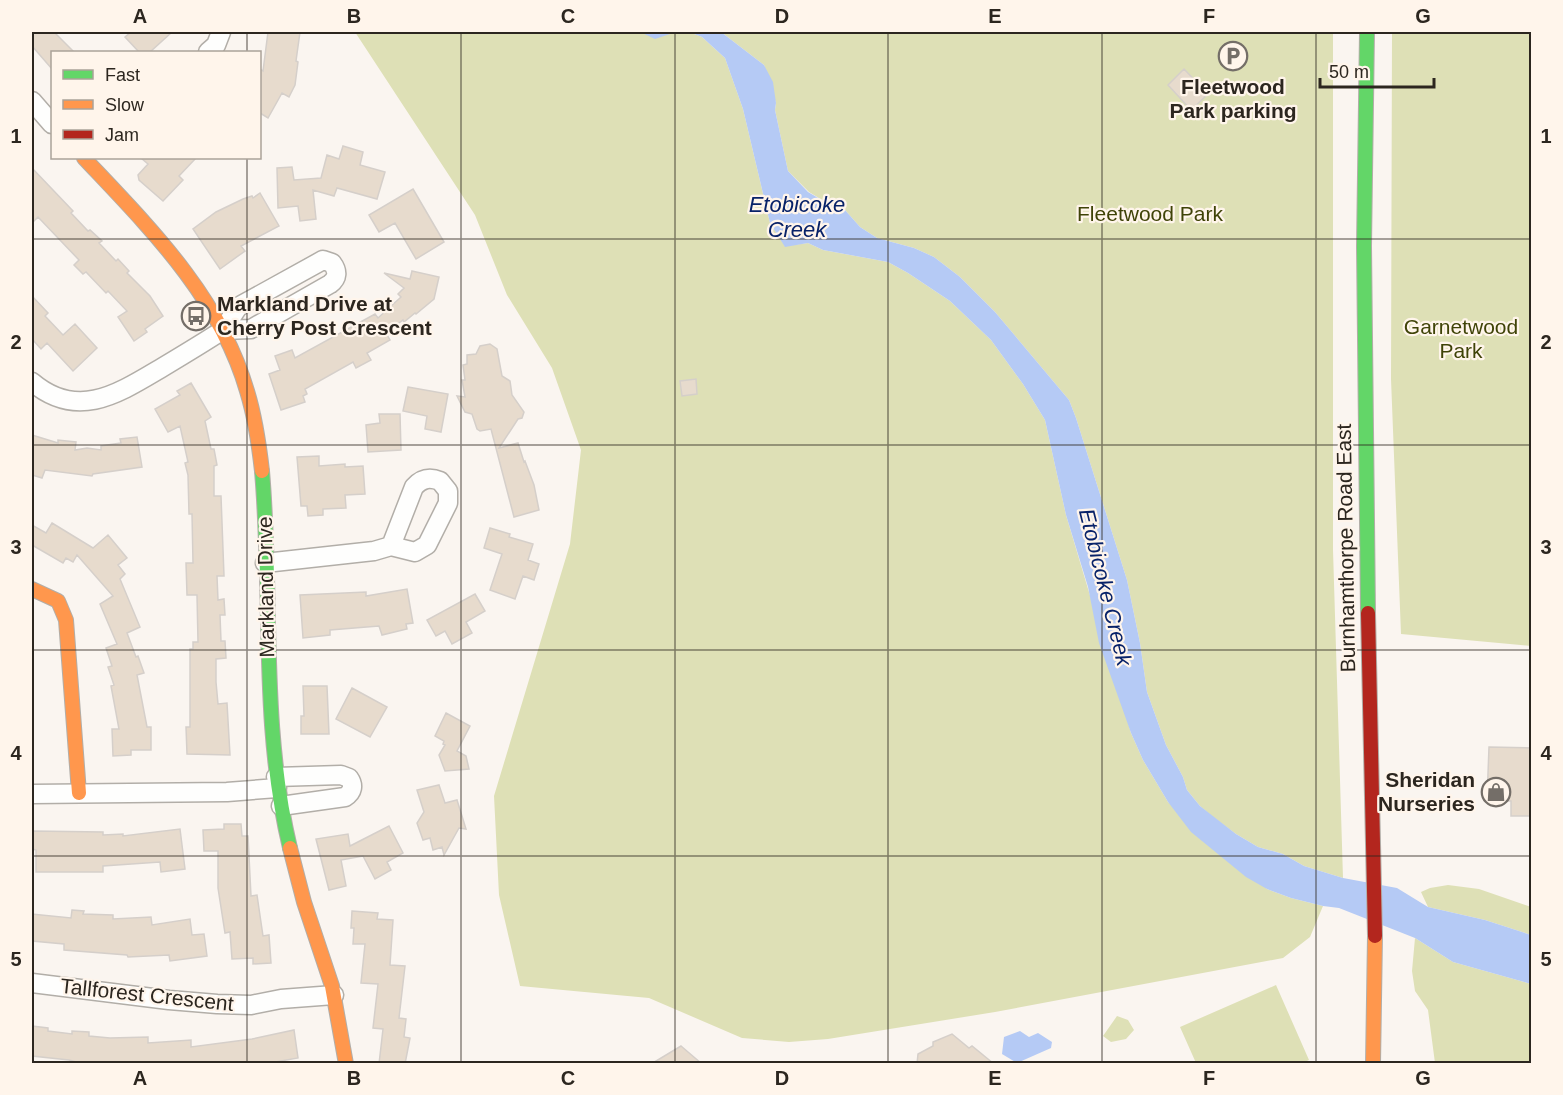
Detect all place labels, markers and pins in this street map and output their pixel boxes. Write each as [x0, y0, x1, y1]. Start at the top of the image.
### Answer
parking icon: Fleetwood Park parking [1217, 40, 1249, 72]
place label: Fleetwood Park parking [1169, 75, 1297, 122]
place label: Markland Drive at Cherry Post Crescent [217, 292, 432, 339]
bus stop icon: Markland Drive at Cherry Post Crescent [180, 300, 212, 332]
place label: Sheridan Nurseries [1378, 768, 1475, 815]
shop icon: Sheridan Nurseries [1480, 776, 1512, 808]

